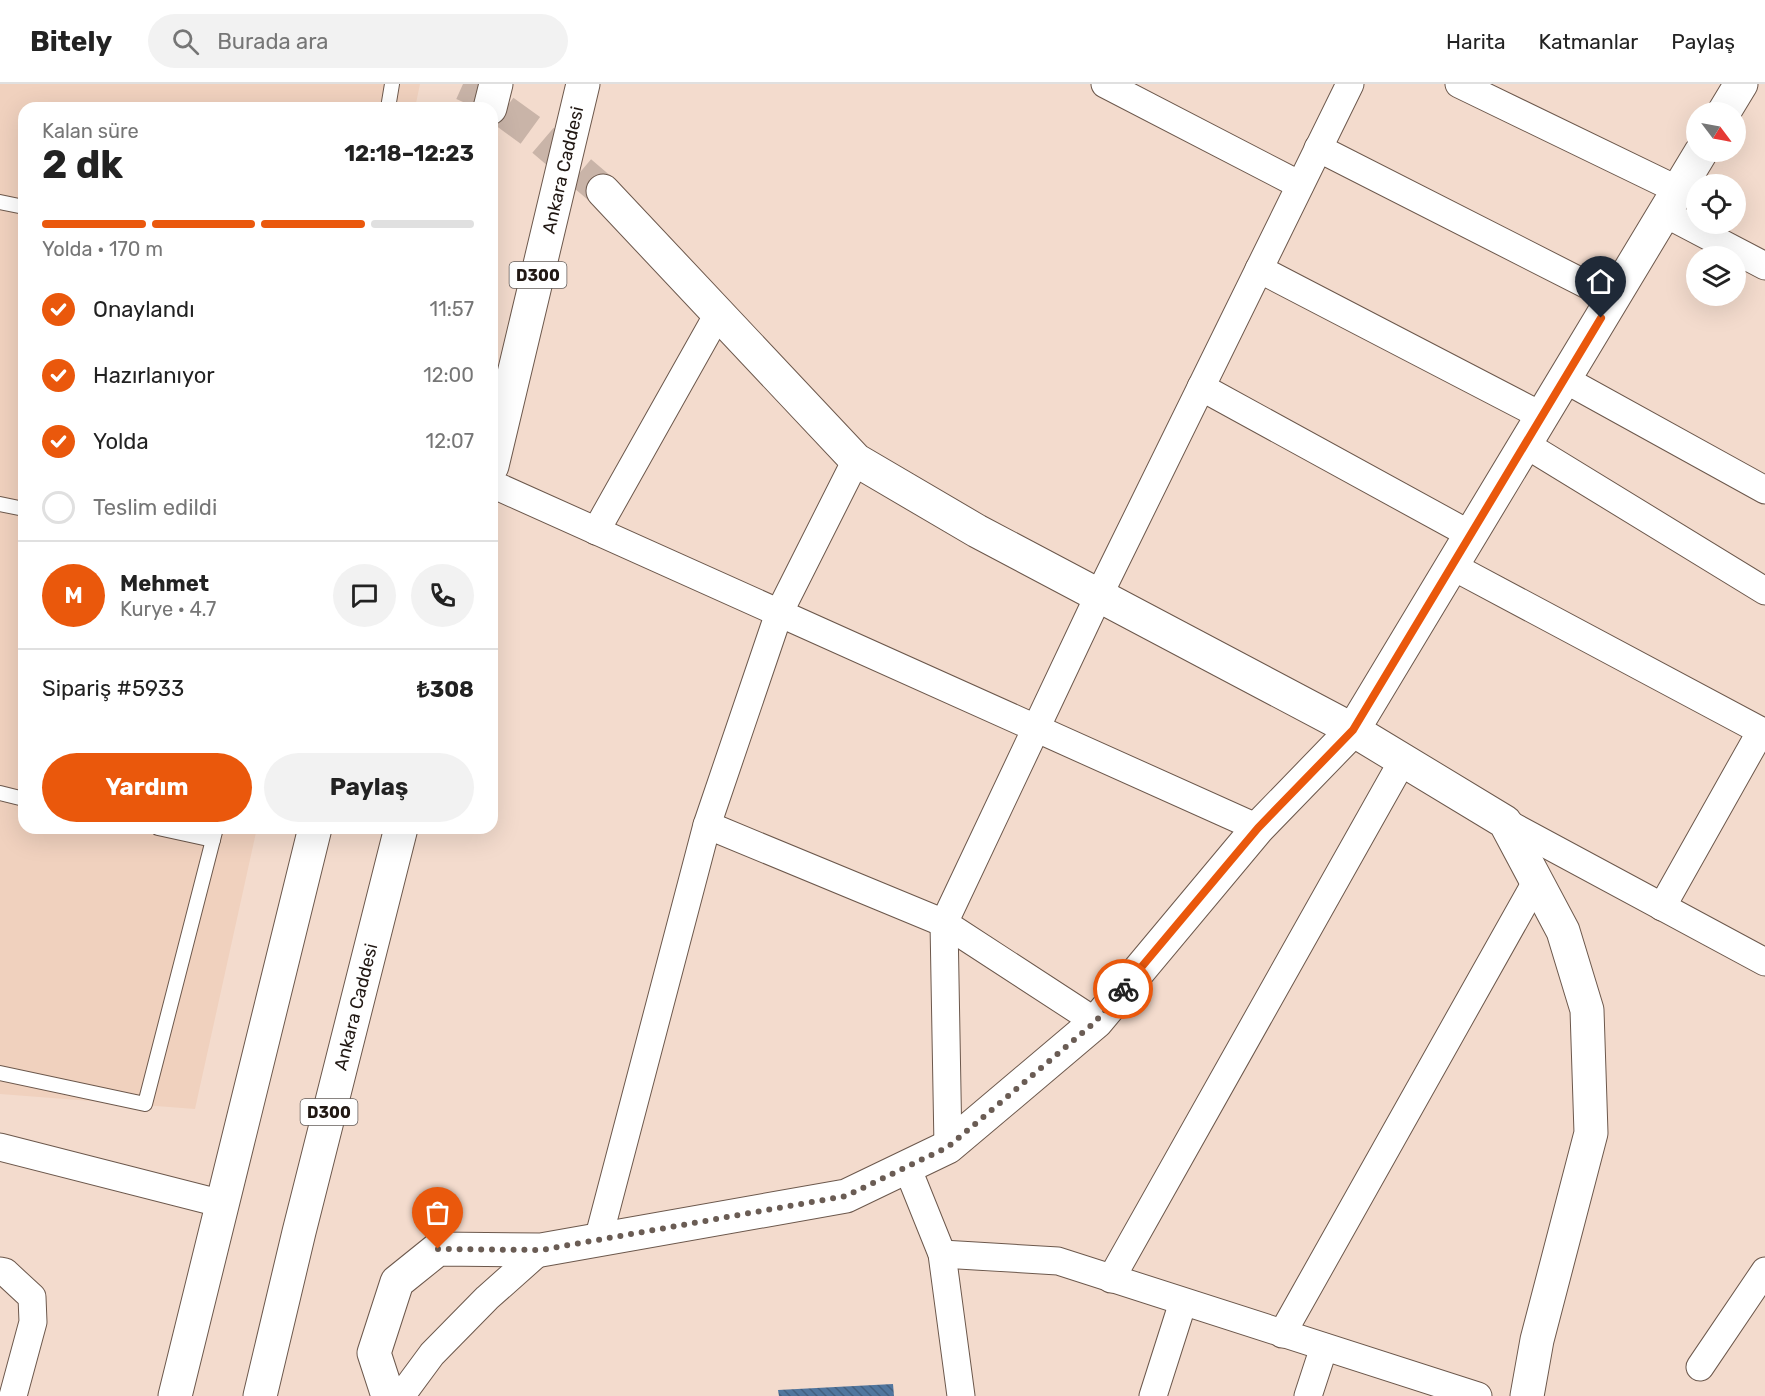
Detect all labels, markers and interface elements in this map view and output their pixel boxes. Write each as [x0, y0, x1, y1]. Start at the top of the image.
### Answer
search box [148, 14, 568, 68]
text: Bitely [30, 25, 112, 58]
icon: search [169, 25, 202, 58]
text: Burada ara [217, 28, 329, 55]
text: Harita [1446, 29, 1506, 54]
text: Katmanlar [1539, 29, 1638, 54]
text: Paylaş [1671, 29, 1735, 54]
north arrow [1686, 102, 1746, 162]
map controls [1686, 102, 1746, 306]
street label: Ankara Caddesi [538, 104, 588, 236]
text: Kalan süre [42, 119, 139, 143]
text: 12:18–12:23 [344, 140, 474, 167]
text: 2 dk [42, 142, 123, 188]
button: locate [1686, 174, 1746, 234]
text: Yolda · 170 m [42, 237, 163, 261]
button: layers [1686, 246, 1746, 306]
pin [1575, 256, 1626, 318]
road number: D300 [510, 262, 566, 288]
icon: home [1584, 265, 1617, 298]
icon: check [42, 293, 75, 326]
text: Onaylandı [93, 296, 195, 323]
text: 11:57 [430, 297, 474, 321]
icon: check [42, 359, 75, 392]
text: Hazırlanıyor [93, 362, 215, 389]
text: 12:00 [423, 363, 474, 387]
icon: check [42, 425, 75, 458]
text: Yolda [93, 428, 149, 455]
text: 12:07 [426, 429, 474, 453]
text: Teslim edildi [93, 494, 217, 521]
button: chat [333, 564, 396, 627]
button: phone [411, 564, 474, 627]
text: Mehmet [120, 570, 209, 597]
text: M [64, 582, 83, 609]
text: Kurye · 4.7 [120, 597, 216, 621]
text: Sipariş #5933 [42, 675, 184, 702]
text: ₺308 [417, 676, 474, 703]
button: Yardım [42, 753, 252, 822]
button: Paylaş [264, 753, 474, 822]
street label: Ankara Caddesi [330, 941, 382, 1073]
courier [1093, 959, 1153, 1019]
icon: bike [1107, 973, 1140, 1006]
road number: D300 [300, 1099, 358, 1125]
pin [412, 1187, 463, 1249]
icon: bag [421, 1196, 454, 1229]

